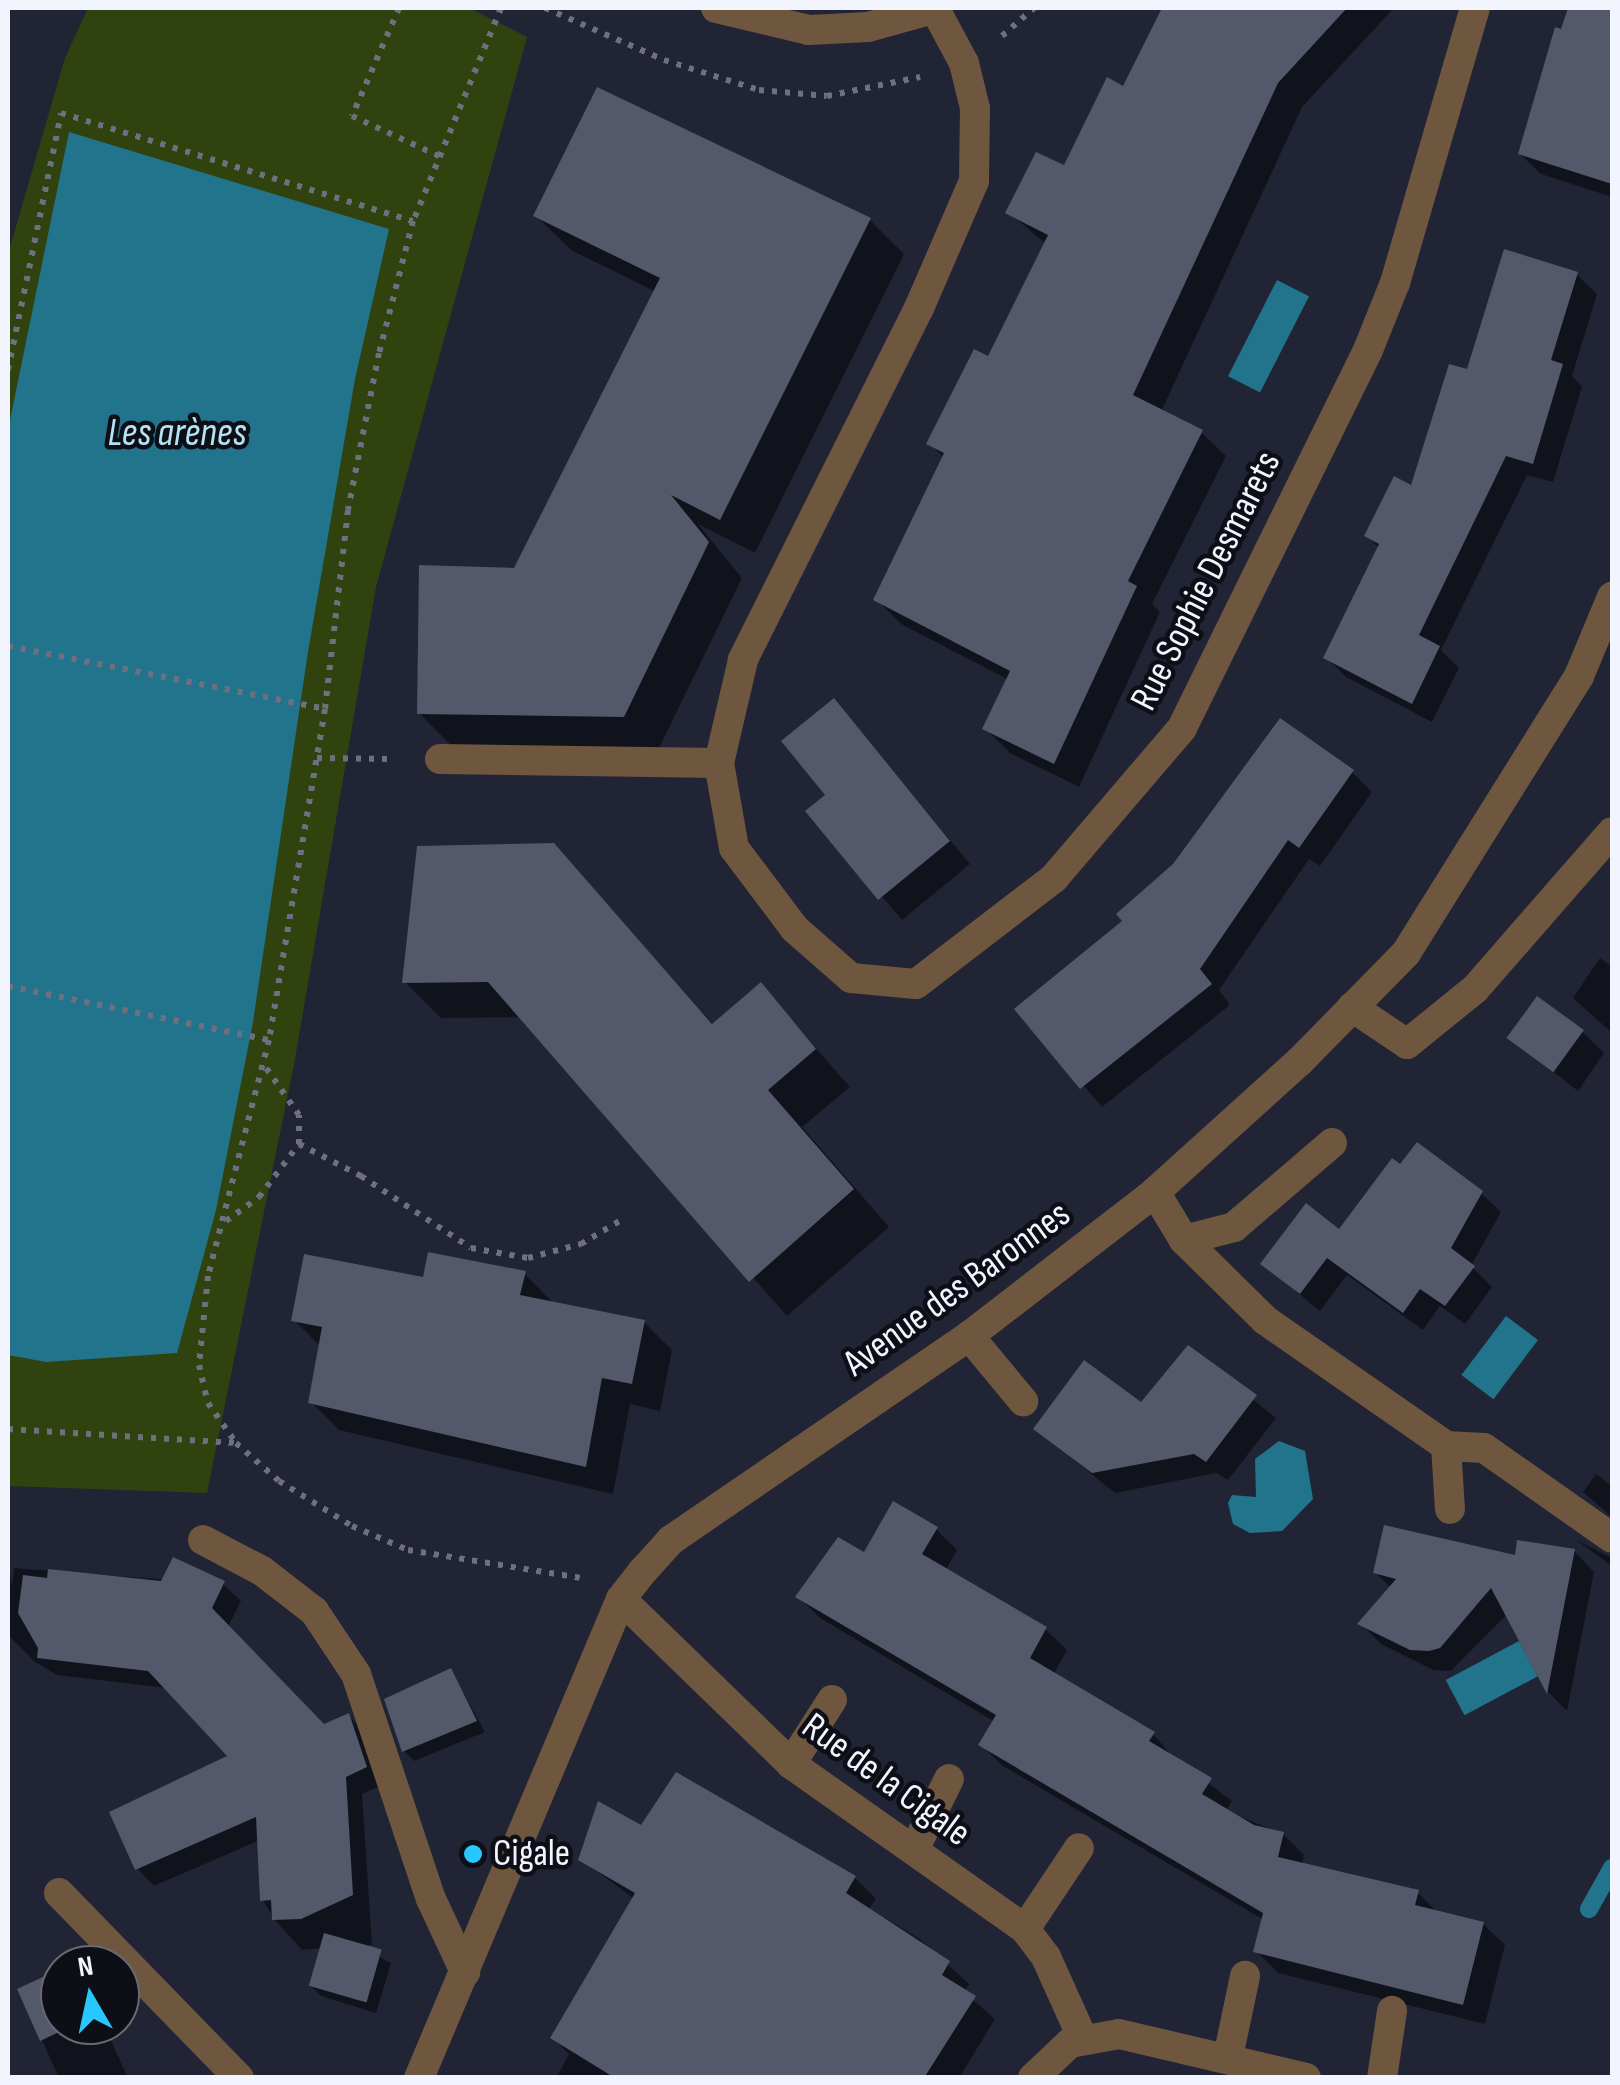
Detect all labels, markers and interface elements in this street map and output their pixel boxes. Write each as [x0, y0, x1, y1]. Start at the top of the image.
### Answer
water label: Les arènes [108, 409, 246, 457]
street label: Rue Sophie Desmarets [1121, 444, 1291, 718]
street label: Avenue des Baronnes [835, 1192, 1079, 1386]
street label: Rue de la Cigale [793, 1704, 979, 1856]
place label: Cigale [493, 1831, 570, 1877]
marker: Cigale [462, 1843, 484, 1865]
north arrow [40, 1945, 140, 2045]
text: N [76, 1949, 95, 1984]

